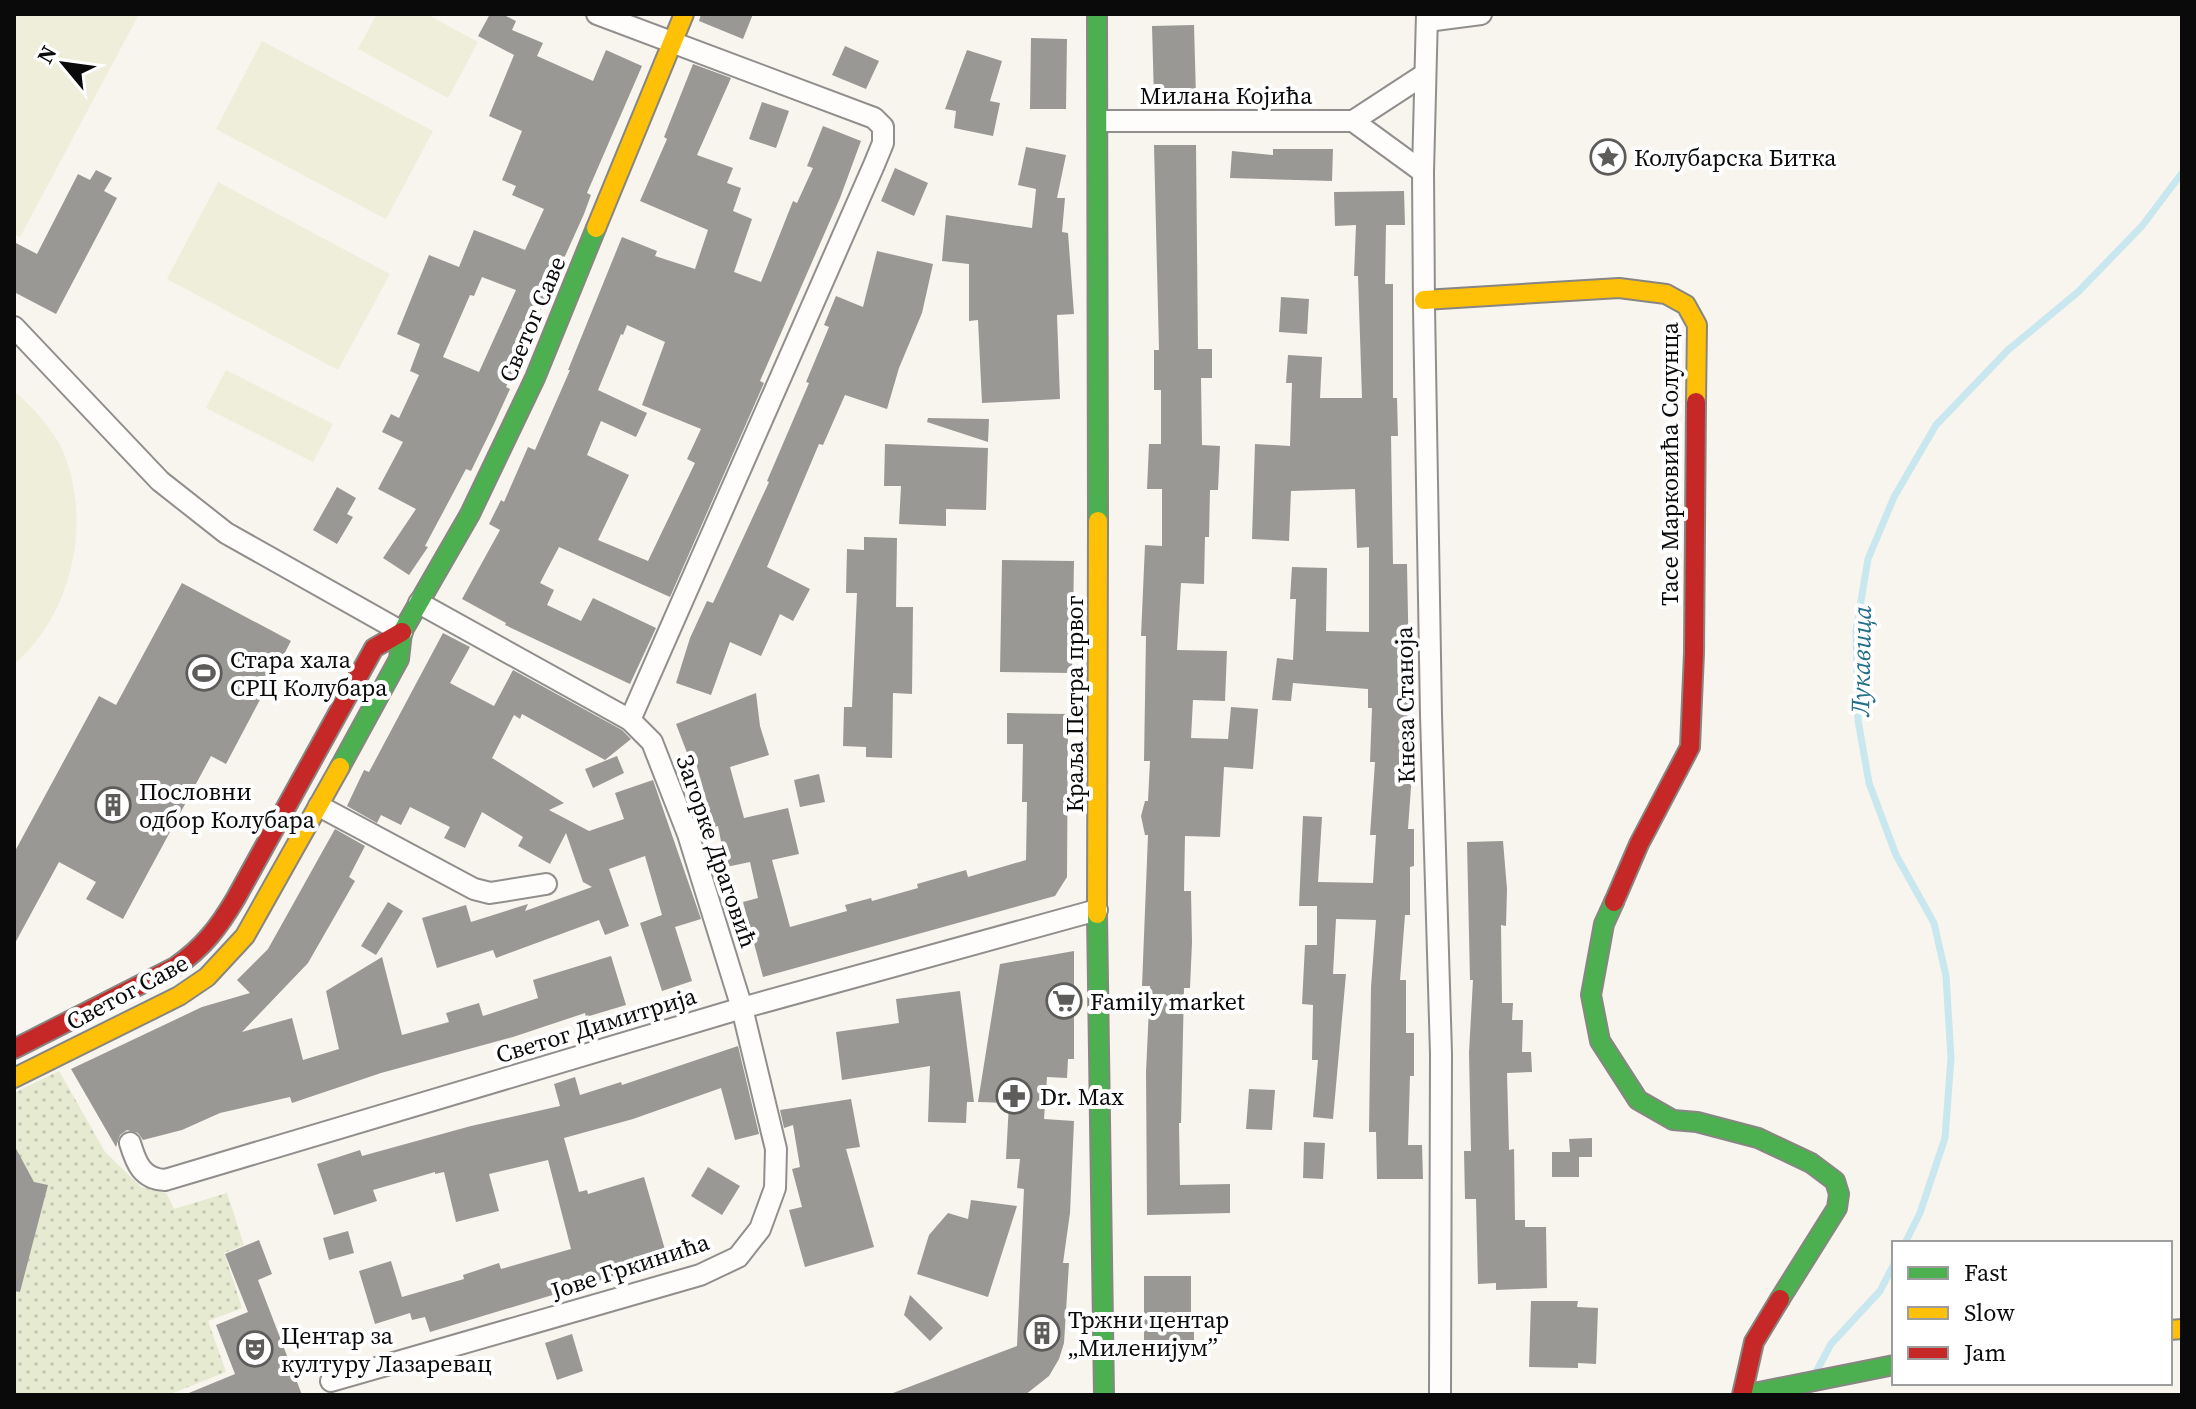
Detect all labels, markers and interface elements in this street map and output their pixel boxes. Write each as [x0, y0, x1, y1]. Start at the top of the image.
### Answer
north arrow [24, 24, 104, 104]
text: N [30, 40, 64, 69]
street label: Милана Којића [1140, 79, 1313, 112]
place icon: Колубарска Битка [1589, 138, 1627, 176]
place label: Колубарска Битка [1634, 141, 1837, 174]
street label: Светог Саве [491, 251, 573, 387]
street label: Тасе Марковића Солунца [1653, 321, 1686, 606]
street label: Краља Петра првог [1058, 595, 1091, 812]
water label: Лукавица [1842, 605, 1880, 718]
street label: Кнеза Станоја [1387, 625, 1423, 784]
place label: Стара хала СРЦ Колубара [230, 643, 388, 704]
sports icon: Стара хала СРЦ Колубара [185, 654, 223, 692]
street label: Загорке Драговић [668, 750, 766, 952]
place label: Пословни одбор Колубара [139, 775, 316, 836]
building icon: Пословни одбор Колубара [94, 786, 132, 824]
street label: Светог Саве [60, 946, 194, 1038]
street label: Светог Димитрија [492, 979, 701, 1071]
supermarket icon: Family market [1045, 982, 1083, 1020]
place label: Family market [1090, 985, 1245, 1018]
pharmacy icon: Dr. Max [995, 1077, 1033, 1115]
place label: Dr. Max [1040, 1080, 1124, 1113]
street label: Јове Гркинића [546, 1225, 714, 1307]
legend [1892, 1241, 2172, 1385]
text: Fast [1964, 1256, 2008, 1289]
text: Slow [1964, 1296, 2015, 1329]
place label: Тржни центар „Миленијум” [1068, 1303, 1229, 1364]
building icon: Тржни центар „Миленијум” [1023, 1314, 1061, 1352]
place label: Центар за културу Лазаревац [281, 1319, 492, 1380]
theatre icon: Центар за културу Лазаревац [236, 1330, 274, 1368]
text: Jam [1963, 1336, 2006, 1369]

